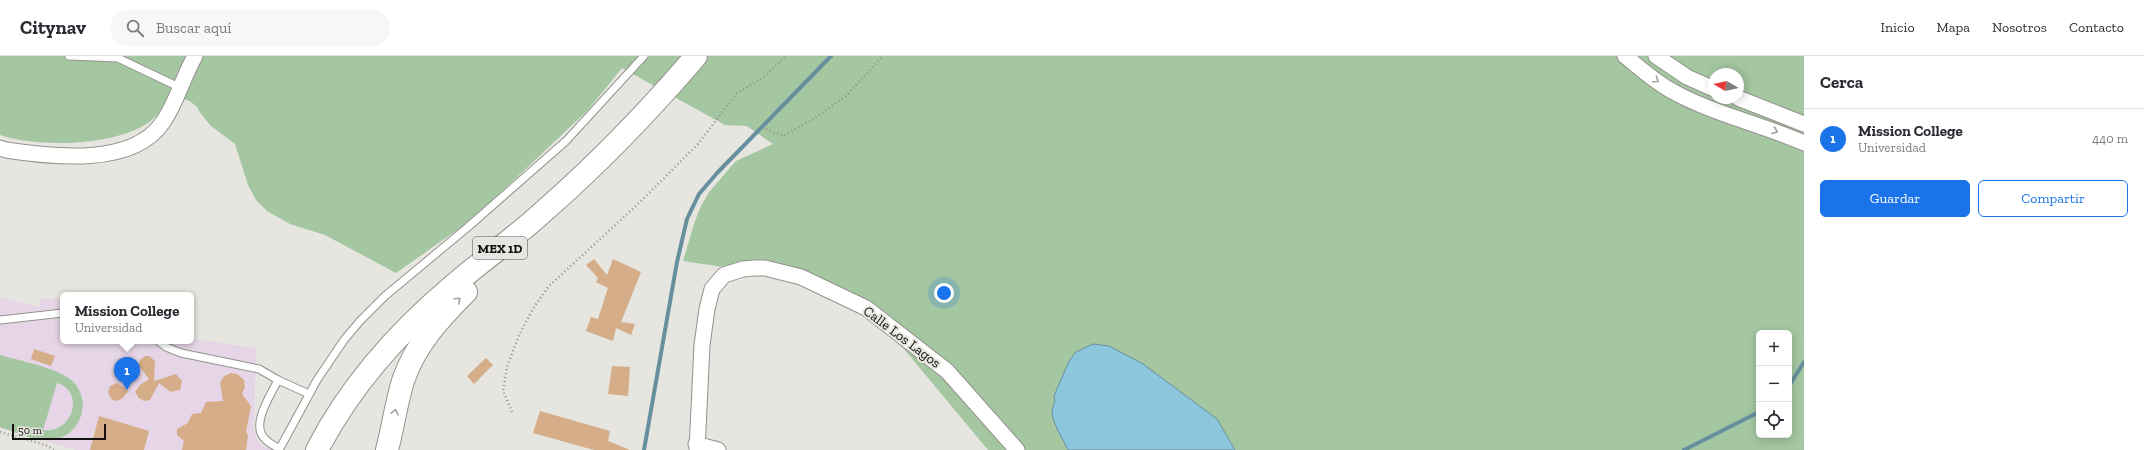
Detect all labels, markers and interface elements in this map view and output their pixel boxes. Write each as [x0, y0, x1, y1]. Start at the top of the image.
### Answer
search box [110, 10, 390, 46]
text: Citynav [20, 16, 86, 39]
icon: search [124, 17, 146, 39]
text: Buscar aquí [156, 19, 232, 37]
text: Inicio [1881, 19, 1915, 36]
text: Mapa [1937, 19, 1970, 36]
text: Nosotros [1992, 19, 2047, 36]
text: Contacto [2069, 19, 2124, 36]
north arrow [1708, 68, 1744, 104]
text: Cerca [1820, 72, 1863, 92]
one-way arrow [1652, 75, 1659, 83]
text: Mission College [1858, 122, 1963, 140]
one-way arrow [1772, 126, 1779, 134]
text: 1 [1830, 131, 1836, 146]
text: 440 m [2092, 131, 2128, 146]
text: Universidad [1858, 140, 1926, 155]
button: Guardar [1820, 180, 1970, 217]
button: Compartir [1978, 180, 2128, 217]
road number: MEX 1D [473, 237, 527, 259]
your location [934, 283, 954, 303]
popup [60, 292, 194, 344]
one-way arrow [453, 298, 460, 305]
text: Mission College [75, 302, 179, 320]
street label: Calle Los Lagos [860, 302, 944, 372]
text: Universidad [75, 320, 142, 335]
map controls [1756, 330, 1792, 438]
button: + [1756, 330, 1792, 366]
pin: 1 [114, 357, 140, 390]
button: − [1756, 366, 1792, 402]
button: locate [1756, 402, 1792, 438]
one-way arrow [391, 409, 399, 415]
scale bar [12, 422, 106, 441]
text: 50 m [18, 424, 42, 437]

